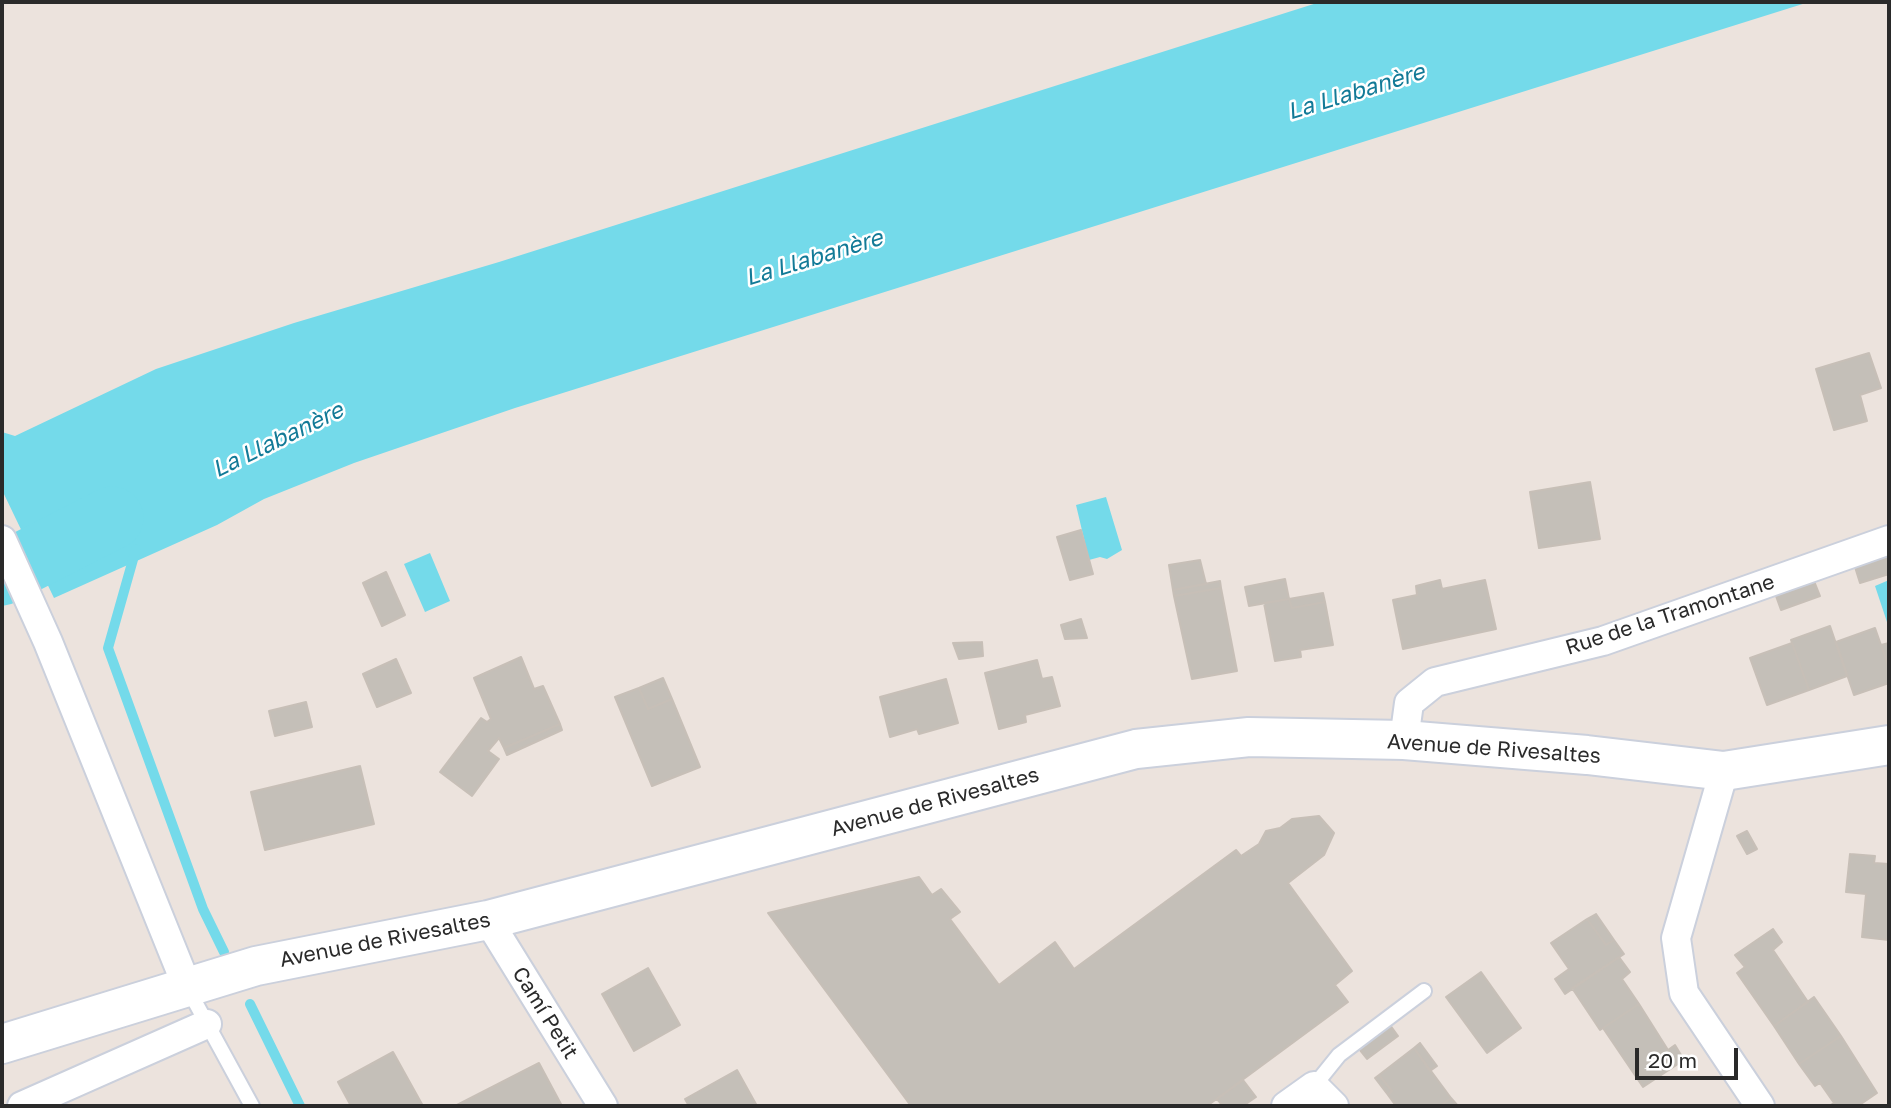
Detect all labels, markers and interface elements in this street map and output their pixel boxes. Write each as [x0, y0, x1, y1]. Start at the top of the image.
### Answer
water label: La Llabanère [1284, 58, 1428, 126]
water label: La Llabanère [742, 224, 886, 292]
water label: La Llabanère [208, 396, 348, 484]
street label: Rue de la Tramontane [1562, 569, 1778, 661]
street label: Avenue de Rivesaltes [1386, 729, 1602, 769]
street label: Avenue de Rivesaltes [828, 762, 1042, 842]
street label: Avenue de Rivesaltes [277, 907, 493, 973]
street label: Camí Petit [507, 962, 583, 1064]
scale bar [1639, 1034, 1742, 1078]
text: 20 m [1648, 1047, 1697, 1073]

